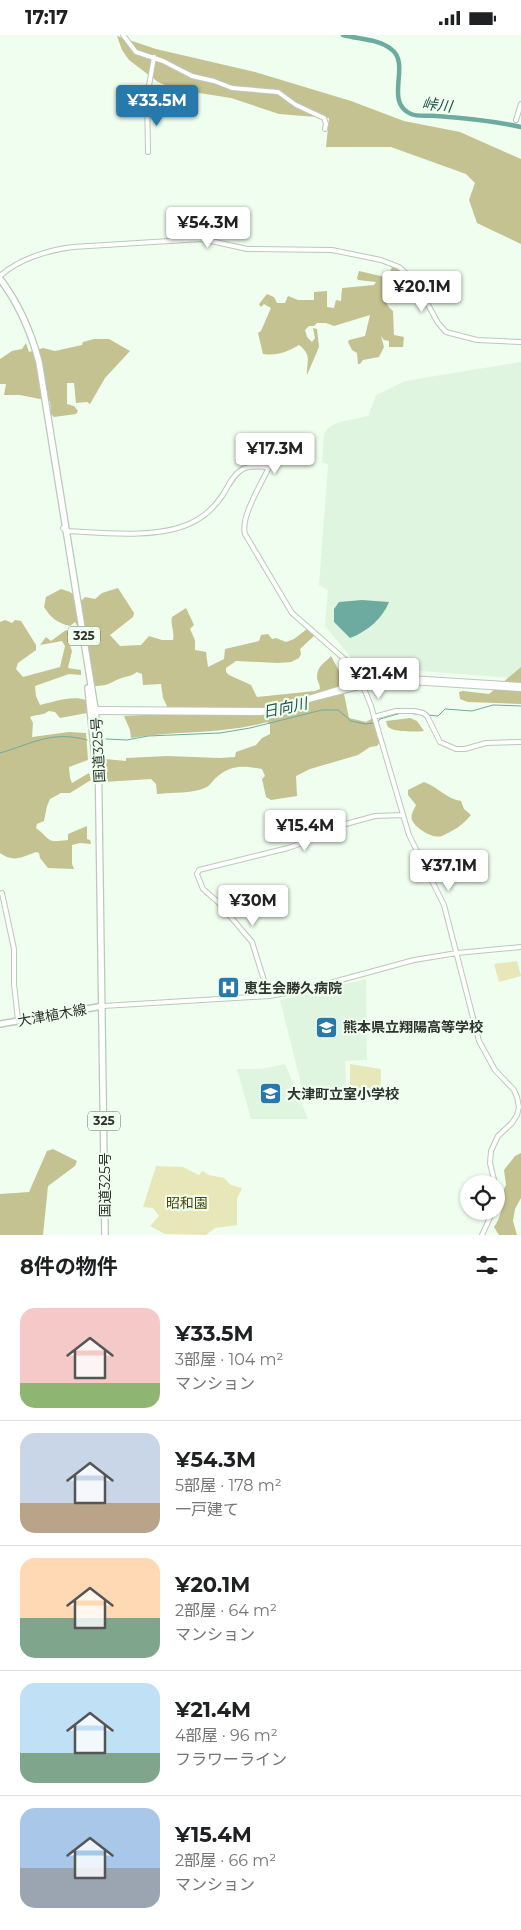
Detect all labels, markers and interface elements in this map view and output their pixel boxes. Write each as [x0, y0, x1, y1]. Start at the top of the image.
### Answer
text: 17:17 [25, 6, 68, 29]
pin: ¥33.5M [116, 84, 198, 127]
text: ¥33.5M [127, 91, 187, 110]
water label: 峠川 [421, 93, 455, 116]
pin: ¥54.3M [167, 207, 249, 249]
text: ¥54.3M [177, 213, 239, 232]
pin: ¥20.1M [381, 271, 463, 313]
text: ¥20.1M [393, 277, 451, 296]
pin: ¥17.3M [234, 433, 316, 475]
text: ¥17.3M [247, 439, 303, 458]
road number: 325 [68, 627, 100, 645]
pin: ¥21.4M [338, 657, 420, 700]
text: ¥21.4M [350, 664, 408, 683]
water label: 日向川 [261, 693, 311, 721]
street label: 国道325号 [87, 717, 109, 783]
pin: ¥15.4M [264, 809, 346, 852]
text: ¥15.4M [276, 816, 334, 835]
pin: ¥37.1M [408, 849, 490, 892]
text: ¥37.1M [421, 856, 477, 875]
pin: ¥30M [223, 885, 283, 927]
text: ¥30M [229, 891, 277, 910]
hospital icon: 恵生会勝久病院 [216, 976, 240, 1000]
place label: 恵生会勝久病院 [244, 979, 342, 997]
street label: 大津植木線 [16, 1000, 88, 1030]
school or university icon: 熊本県立翔陽高等学校 [315, 1015, 339, 1039]
place label: 熊本県立翔陽高等学校 [343, 1018, 483, 1036]
school or university icon: 大津町立室小学校 [259, 1082, 283, 1106]
place label: 大津町立室小学校 [287, 1085, 399, 1103]
road number: 325 [88, 1111, 120, 1131]
street label: 国道325号 [96, 1152, 114, 1218]
map controls [460, 1175, 505, 1220]
button: locate [460, 1175, 505, 1220]
park label: 昭和園 [166, 1194, 208, 1212]
icon: filters [473, 1251, 501, 1279]
text: 8件の物件 [20, 1254, 118, 1279]
text: ¥33.5M [175, 1321, 253, 1346]
icon: home [60, 1328, 120, 1388]
text: 3部屋 · 104 m² [175, 1350, 283, 1369]
text: マンション [175, 1374, 255, 1393]
text: ¥54.3M [175, 1447, 256, 1472]
icon: home [60, 1453, 120, 1513]
text: 5部屋 · 178 m² [175, 1476, 282, 1495]
text: 一戸建て [175, 1500, 239, 1519]
text: ¥20.1M [175, 1572, 250, 1597]
icon: home [60, 1578, 120, 1638]
text: 2部屋 · 64 m² [175, 1601, 277, 1620]
text: マンション [175, 1625, 255, 1644]
text: ¥21.4M [175, 1697, 251, 1722]
icon: home [60, 1703, 120, 1763]
text: 4部屋 · 96 m² [175, 1726, 278, 1745]
text: フラワーライン [175, 1750, 287, 1769]
text: ¥15.4M [175, 1822, 252, 1847]
icon: home [60, 1828, 120, 1888]
text: 2部屋 · 66 m² [175, 1851, 276, 1870]
text: マンション [175, 1875, 255, 1894]

